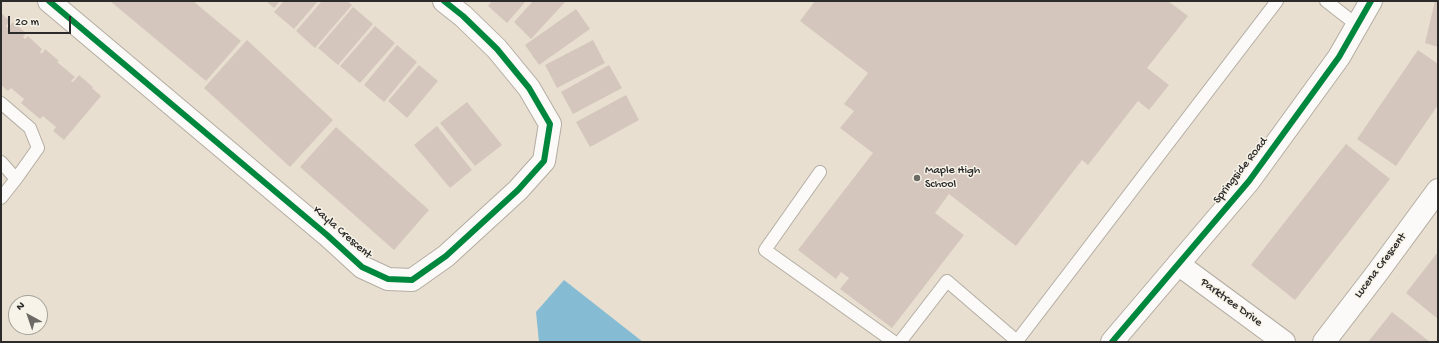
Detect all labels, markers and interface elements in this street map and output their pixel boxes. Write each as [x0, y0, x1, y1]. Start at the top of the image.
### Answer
scale bar [10, 8, 73, 34]
text: 20 m [15, 16, 39, 30]
street label: Springside Road [1211, 135, 1271, 207]
place label: Maple High School [925, 164, 980, 192]
marker: Maple High School [912, 173, 922, 183]
street label: Kayla Crescent [310, 203, 374, 263]
street label: Lucena Crescent [1352, 231, 1410, 301]
street label: Parktree Drive [1197, 276, 1265, 330]
north arrow [8, 295, 48, 335]
text: N [14, 300, 28, 313]

